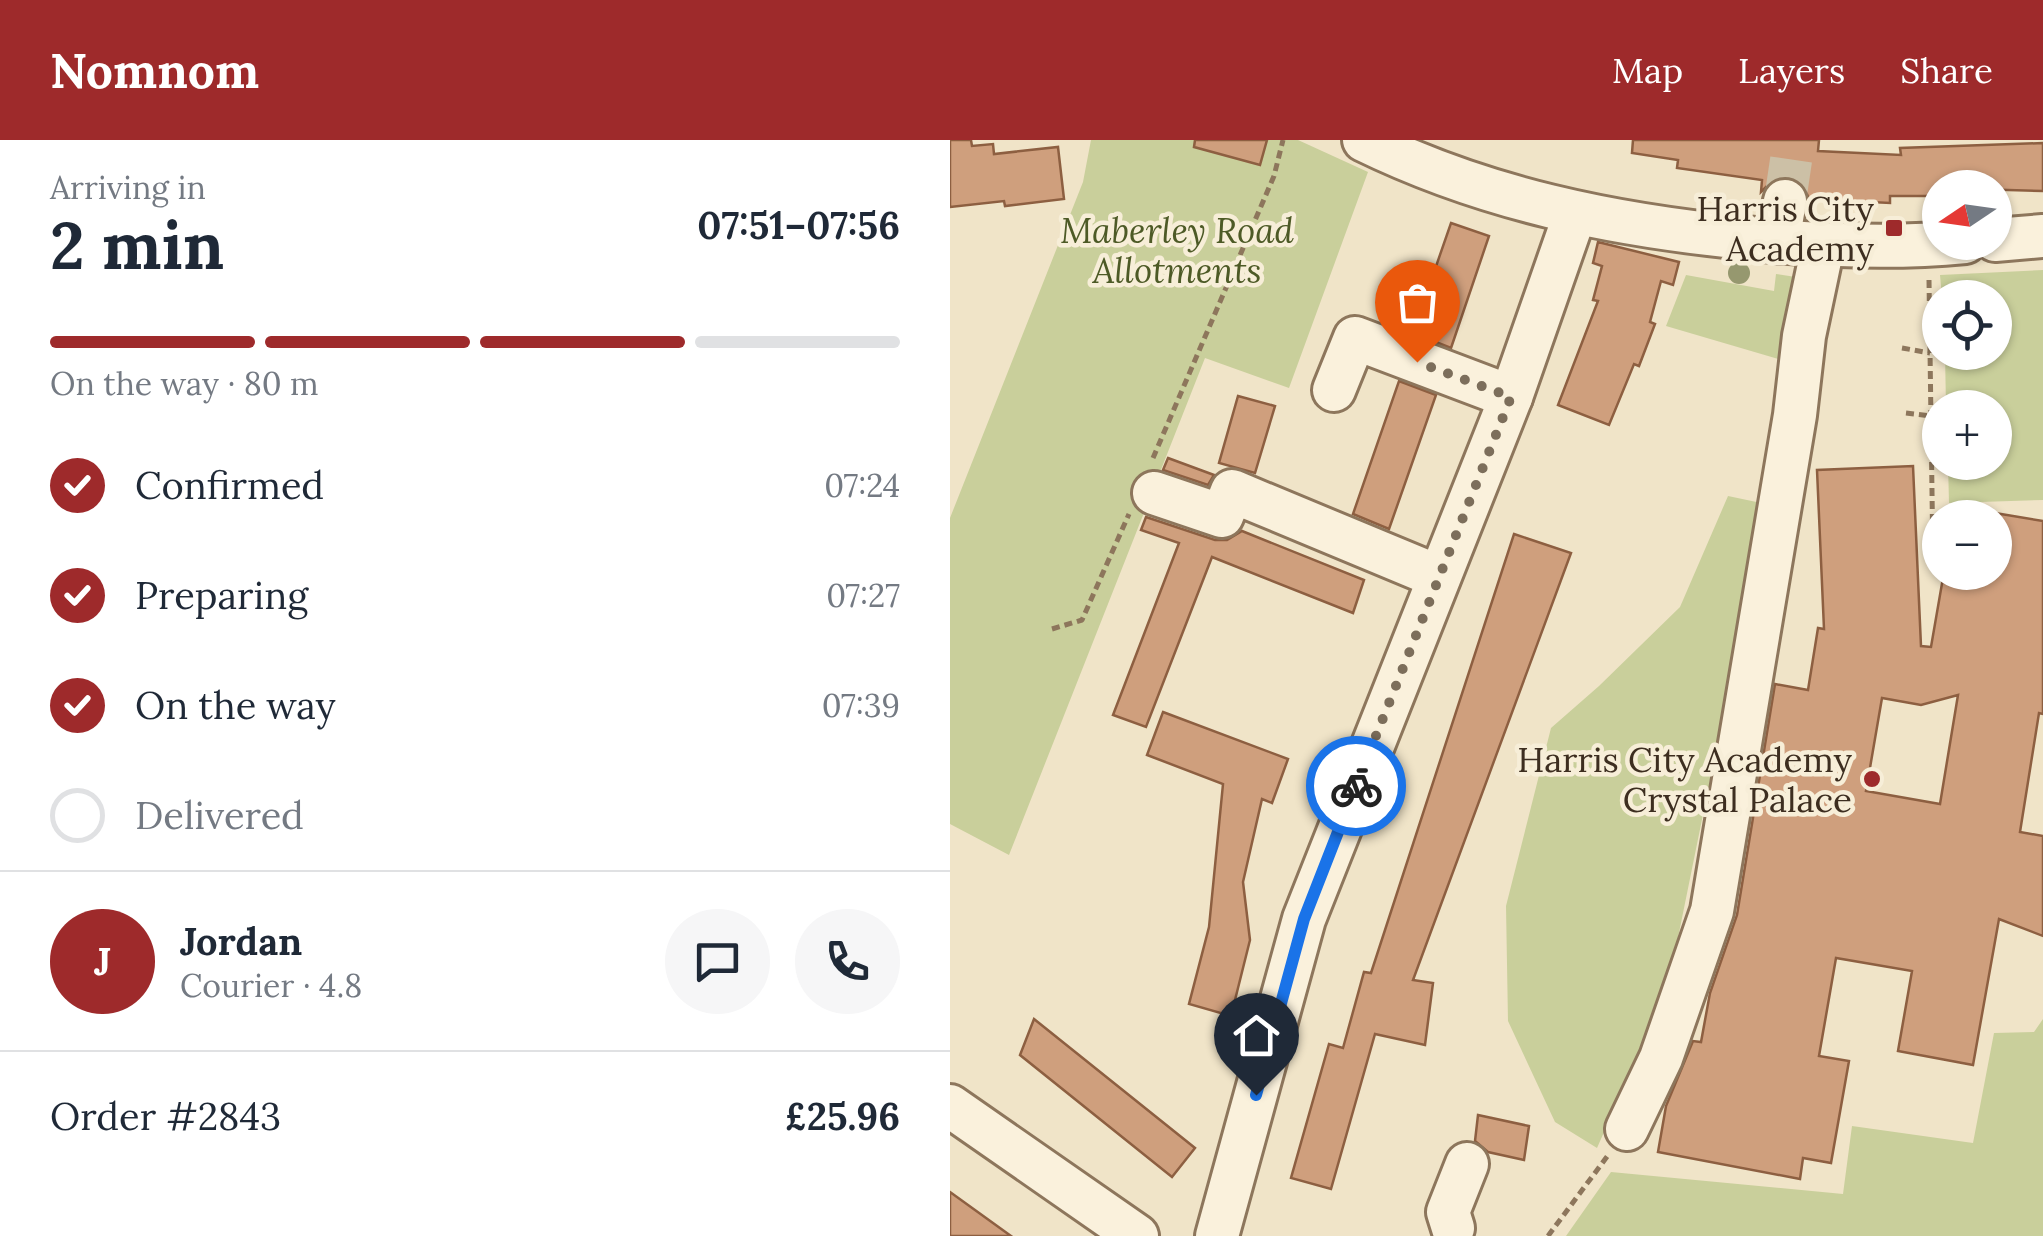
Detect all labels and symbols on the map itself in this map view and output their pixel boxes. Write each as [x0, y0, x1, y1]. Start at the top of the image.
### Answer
north arrow [1922, 170, 2012, 260]
place label: Harris City Academy [1696, 186, 1875, 271]
park label: Maberley Road Allotments [1060, 208, 1294, 293]
marker: Harris City Academy [1883, 217, 1905, 239]
pin [1375, 260, 1460, 363]
courier [1306, 736, 1406, 836]
place label: Harris City Academy Crystal Palace [1517, 737, 1853, 822]
marker: Harris City Academy Crystal Palace [1861, 768, 1883, 790]
pin [1214, 993, 1299, 1096]

